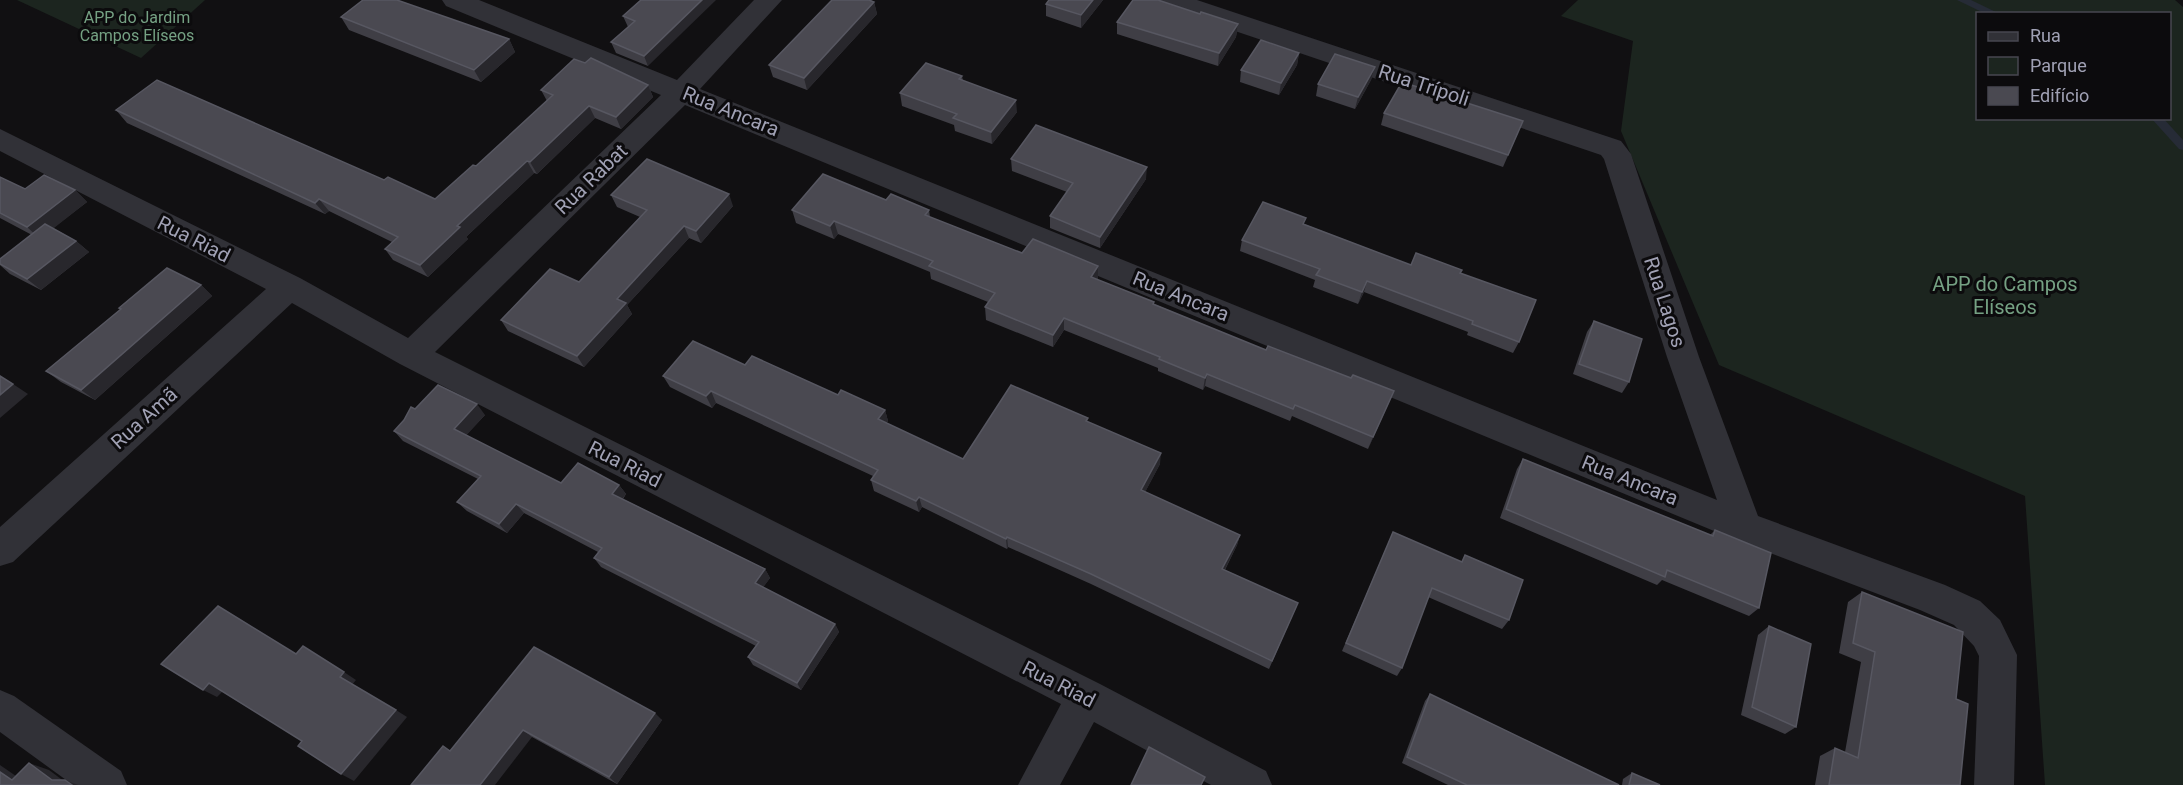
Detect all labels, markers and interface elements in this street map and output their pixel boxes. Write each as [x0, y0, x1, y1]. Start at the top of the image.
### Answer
park label: APP do Jardim Campos Elíseos [80, 8, 194, 45]
legend [1976, 12, 2171, 120]
text: Rua [2030, 25, 2061, 46]
text: Parque [2030, 55, 2087, 76]
street label: Rua Trípoli [1376, 59, 1472, 111]
street label: Rua Ancara [679, 81, 783, 141]
text: Edifício [2030, 85, 2089, 106]
street label: Rua Rabat [550, 139, 632, 219]
street label: Rua Riad [154, 210, 234, 268]
street label: Rua Lagos [1639, 254, 1691, 350]
street label: Rua Ancara [1129, 266, 1233, 326]
park label: APP do Campos Elíseos [1932, 272, 2078, 319]
street label: Rua Amã [106, 382, 182, 454]
street label: Rua Riad [585, 435, 665, 493]
street label: Rua Ancara [1578, 450, 1682, 510]
street label: Rua Riad [1019, 655, 1099, 713]

